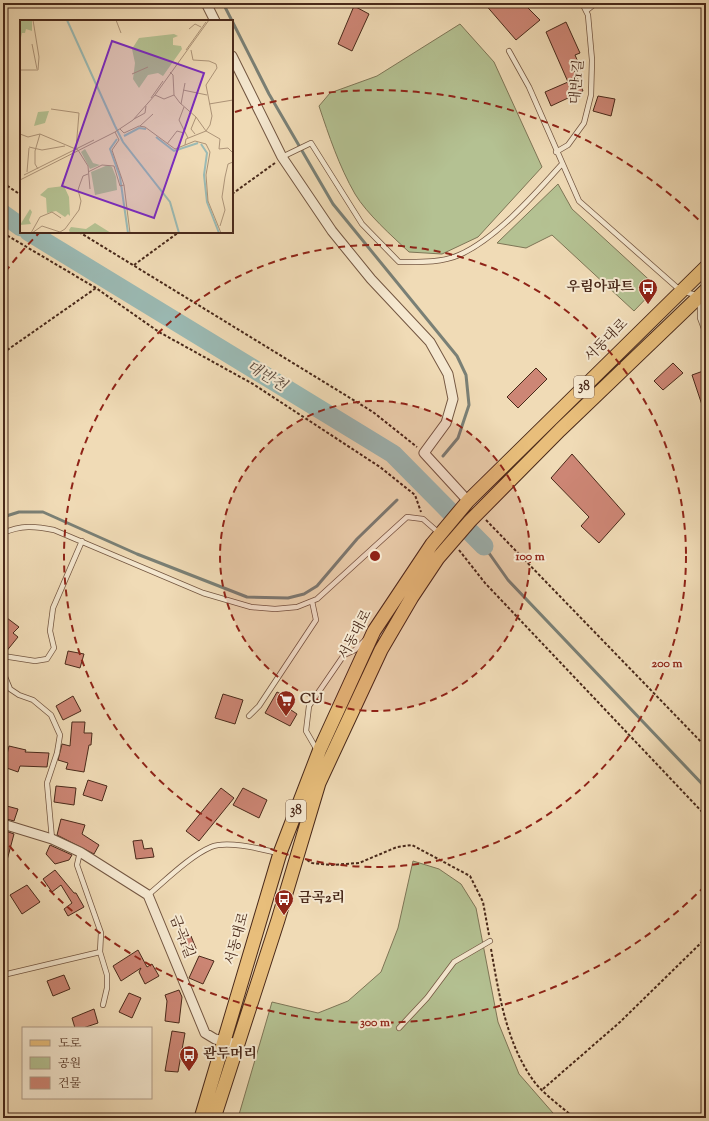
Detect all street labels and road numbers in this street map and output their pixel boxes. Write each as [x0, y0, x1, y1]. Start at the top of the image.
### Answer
street label: 대반1길 [566, 59, 590, 105]
street label: 서동대로 [581, 314, 634, 367]
road number: 38 [574, 376, 594, 398]
street label: 서동대로 [334, 606, 378, 664]
road number: 38 [286, 800, 306, 822]
street label: 서동대로 [221, 910, 255, 968]
street label: 금곡1길 [164, 912, 198, 962]

